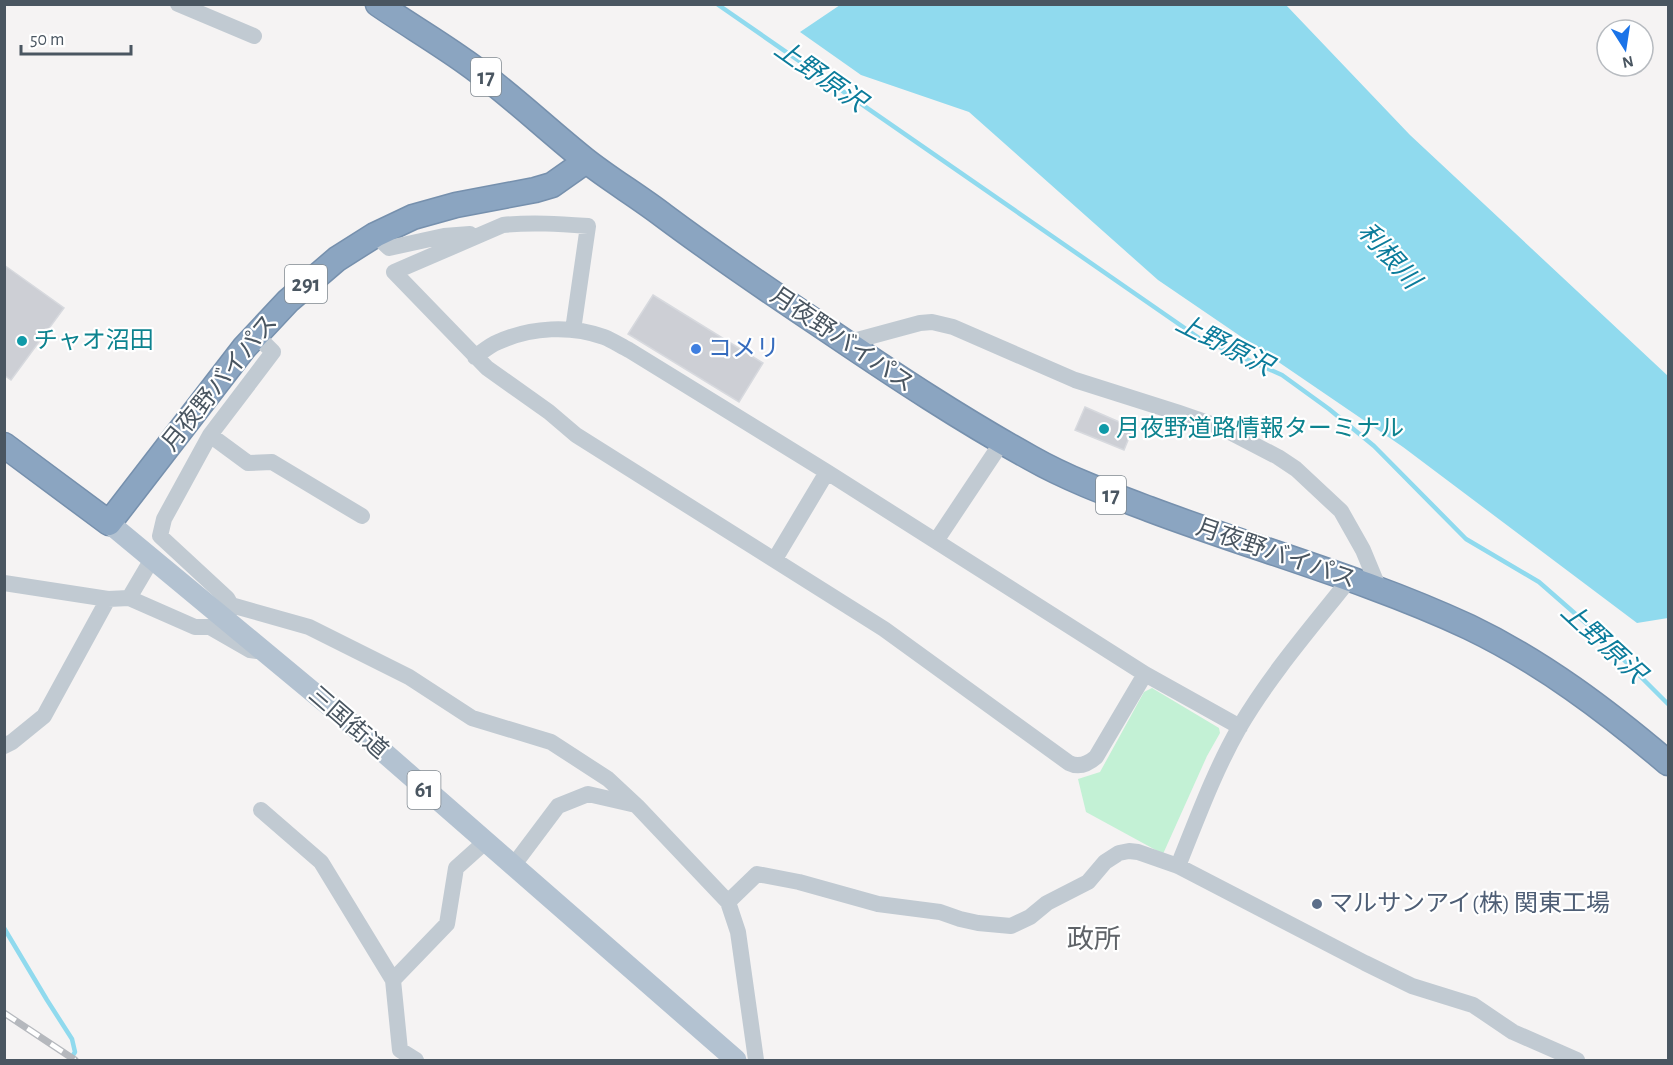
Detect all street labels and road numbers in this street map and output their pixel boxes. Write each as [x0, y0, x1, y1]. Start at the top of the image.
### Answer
road number: 17 [471, 58, 501, 96]
road number: 291 [285, 265, 327, 303]
street label: 月夜野バイパス [766, 282, 919, 397]
street label: 月夜野バイパス [156, 309, 282, 456]
road number: 17 [1096, 476, 1126, 514]
street label: 月夜野バイパス [1193, 513, 1360, 593]
street label: 三国街道 [304, 681, 393, 764]
road number: 61 [408, 771, 440, 809]

